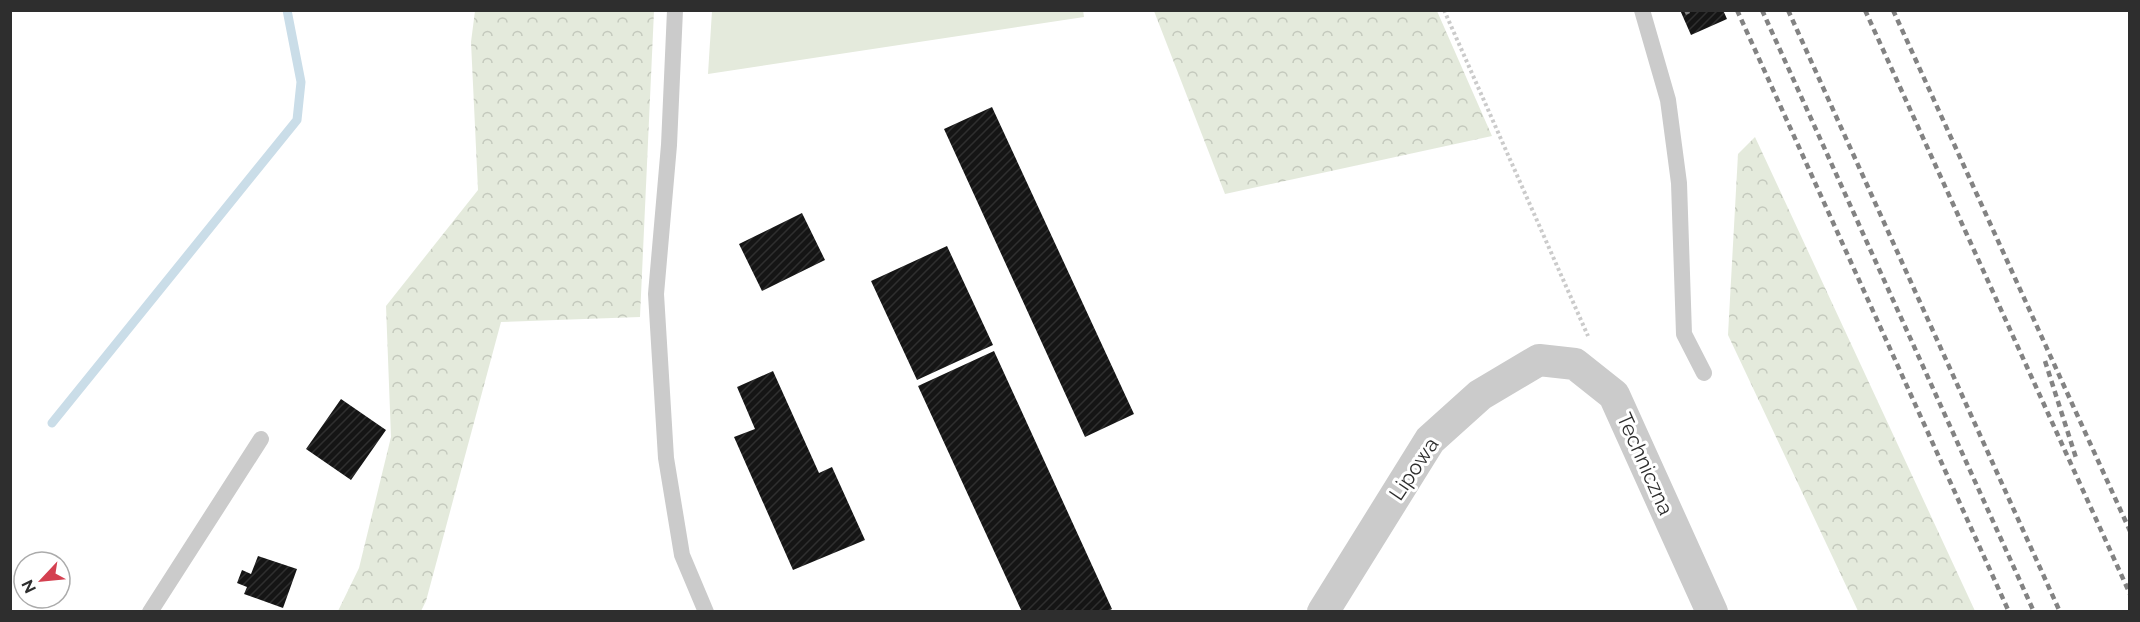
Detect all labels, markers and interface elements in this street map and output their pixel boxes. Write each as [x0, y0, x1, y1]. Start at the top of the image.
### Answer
street label: Techniczna [1612, 409, 1679, 519]
street label: Lipowa [1384, 433, 1444, 505]
north arrow [12, 550, 72, 610]
text: N [18, 577, 40, 596]

